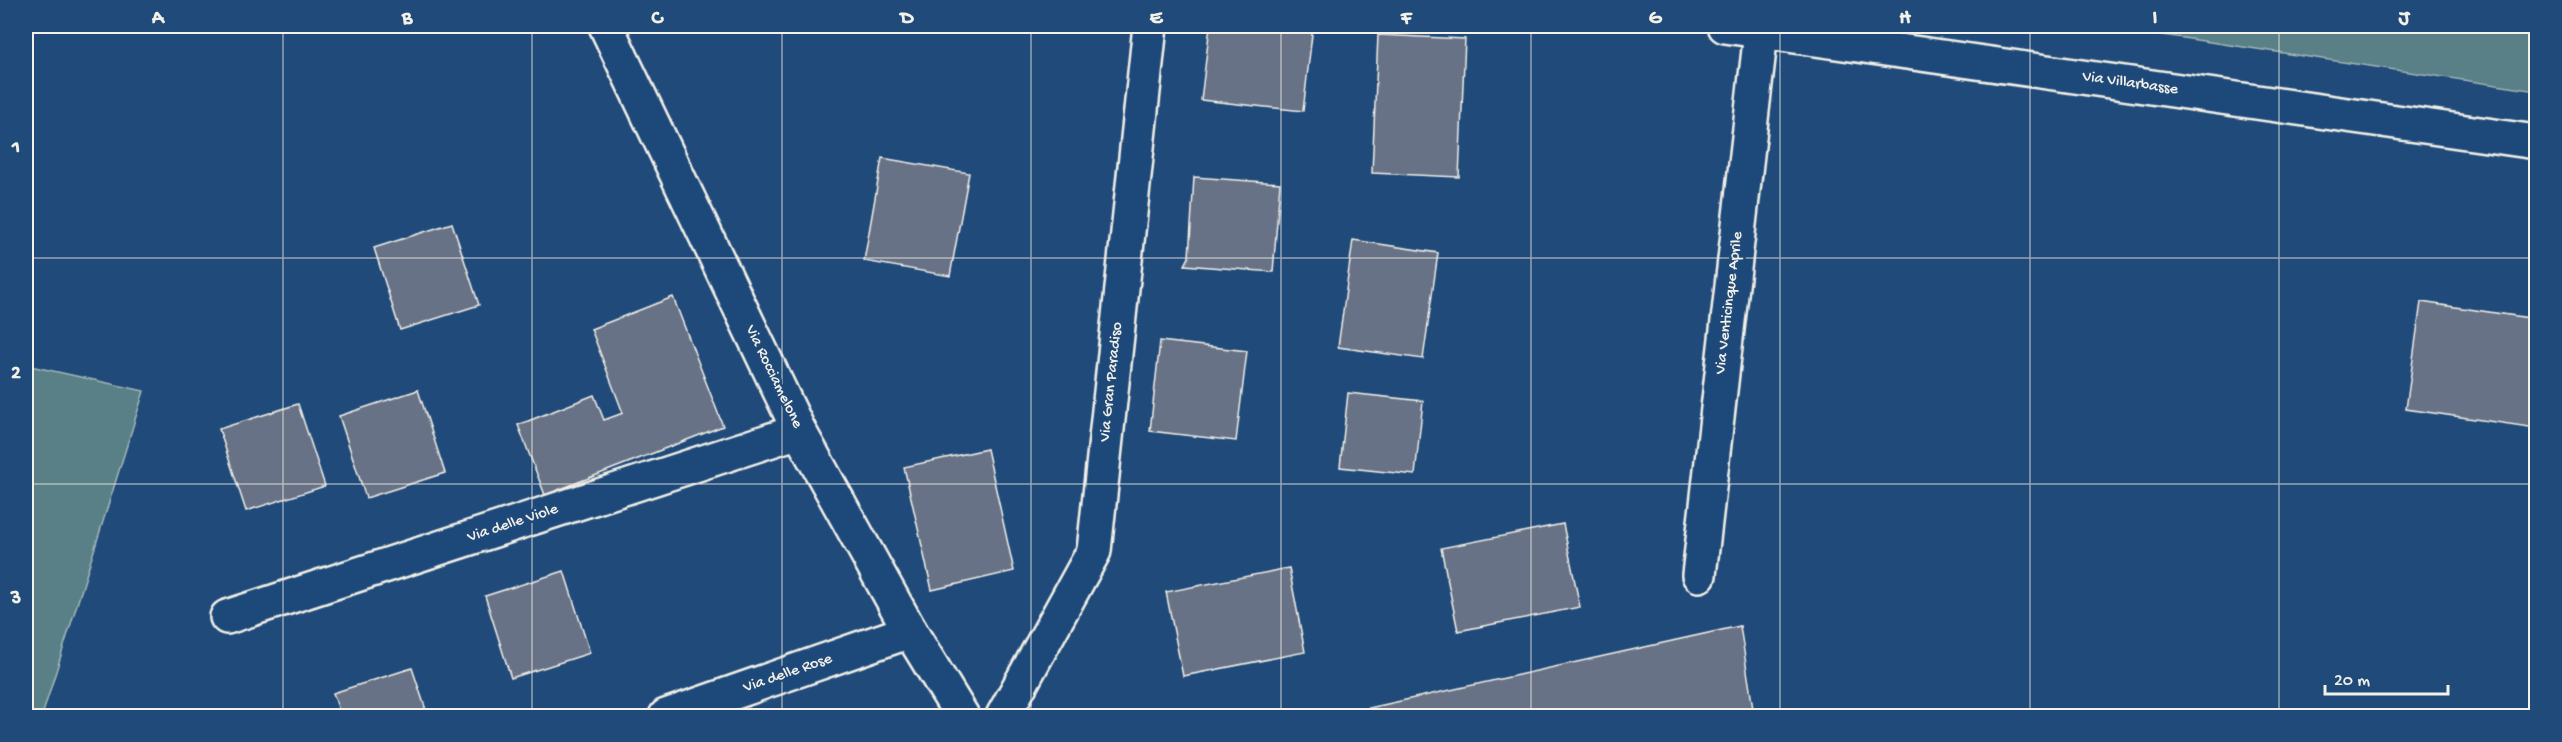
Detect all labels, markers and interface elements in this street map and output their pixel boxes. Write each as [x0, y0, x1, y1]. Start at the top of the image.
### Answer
text: A [151, 8, 166, 31]
text: B [401, 8, 413, 31]
text: C [651, 8, 665, 31]
text: D [898, 8, 914, 31]
text: E [1150, 8, 1164, 31]
text: F [1400, 8, 1413, 31]
text: G [1649, 8, 1663, 31]
text: H [1899, 8, 1911, 31]
text: I [2153, 8, 2158, 31]
text: J [2398, 8, 2411, 31]
street label: Via Villarbasse [2080, 68, 2180, 100]
text: 1 [11, 137, 20, 160]
street label: Via Venticinque Aprile [1712, 230, 1748, 376]
street label: Via Rocciamelone [739, 321, 806, 432]
street label: Via Gran Paradiso [1096, 321, 1128, 444]
text: 2 [11, 363, 21, 386]
street label: Via delle Viole [464, 500, 561, 548]
text: 3 [10, 588, 21, 611]
street label: Via delle Rose [740, 650, 836, 698]
scale bar [2325, 658, 2448, 696]
text: 20 m [2334, 671, 2370, 692]

